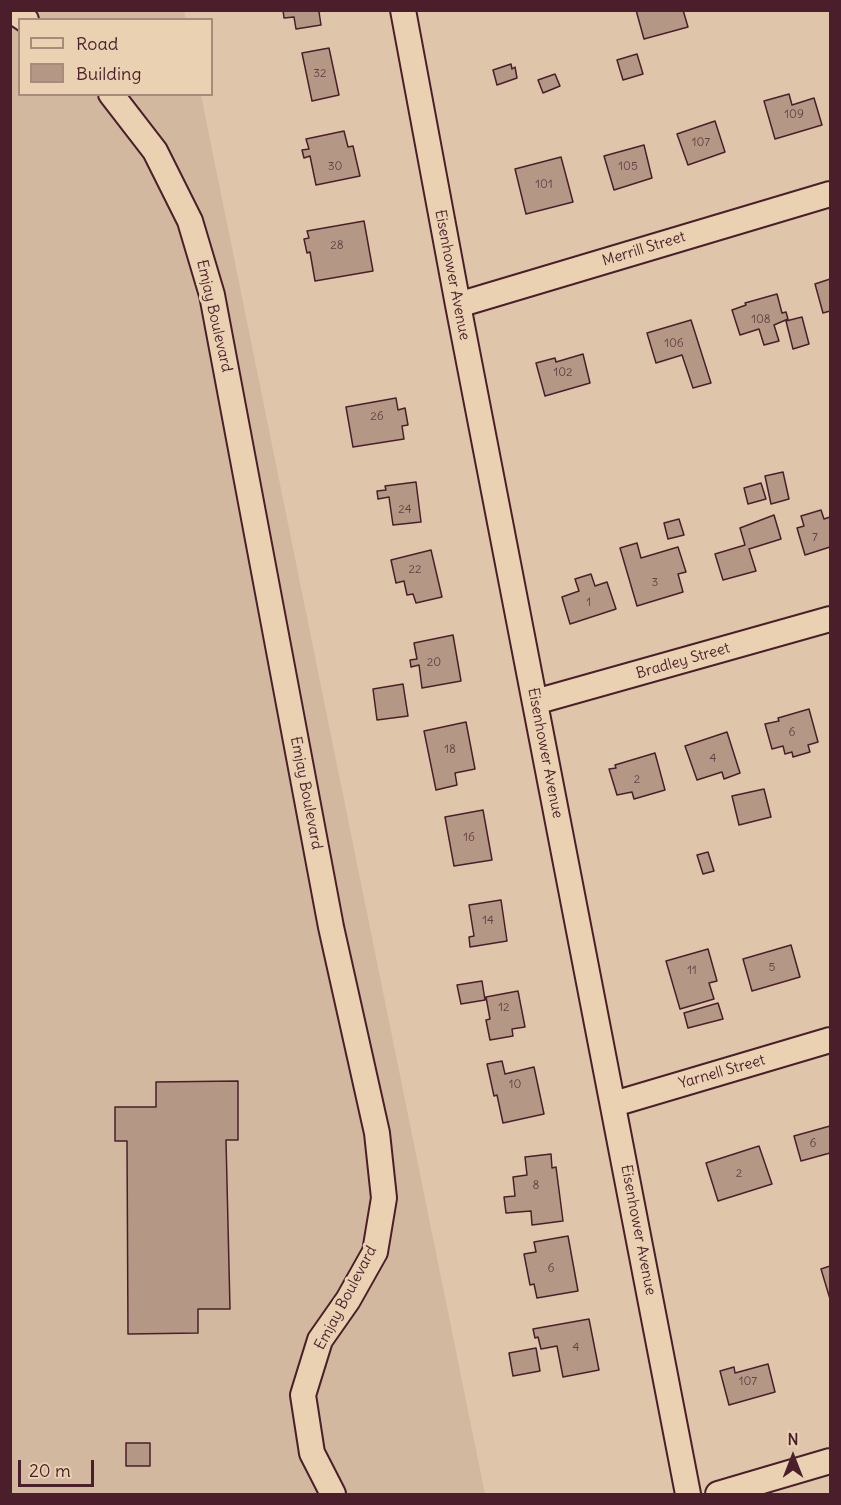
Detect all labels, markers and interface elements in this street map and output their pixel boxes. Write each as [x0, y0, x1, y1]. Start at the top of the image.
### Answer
legend [18, 18, 213, 96]
text: Road [76, 32, 118, 55]
text: Building [76, 62, 141, 85]
house number: 32 [313, 67, 327, 81]
house number: 109 [784, 108, 804, 122]
house number: 107 [692, 136, 710, 150]
house number: 30 [328, 160, 342, 174]
house number: 105 [618, 160, 638, 174]
house number: 101 [535, 178, 553, 192]
street label: Eisenhower Avenue [431, 208, 473, 342]
street label: Merrill Street [600, 228, 688, 270]
house number: 28 [330, 239, 344, 253]
street label: Emjay Boulevard [192, 258, 236, 374]
house number: 108 [751, 313, 771, 327]
house number: 106 [664, 337, 684, 351]
house number: 102 [553, 366, 573, 380]
house number: 26 [370, 410, 384, 424]
house number: 24 [398, 503, 412, 517]
house number: 7 [812, 531, 818, 545]
house number: 22 [408, 563, 422, 577]
house number: 3 [652, 576, 658, 590]
house number: 1 [587, 596, 591, 610]
street label: Bradley Street [634, 639, 732, 683]
house number: 20 [427, 656, 441, 670]
street label: Eisenhower Avenue [524, 686, 566, 820]
house number: 6 [789, 726, 795, 740]
street label: Emjay Boulevard [286, 735, 326, 851]
house number: 18 [444, 743, 456, 757]
house number: 4 [710, 752, 716, 766]
house number: 2 [634, 773, 640, 787]
house number: 16 [463, 831, 475, 845]
house number: 14 [482, 914, 494, 928]
house number: 5 [769, 961, 775, 975]
house number: 11 [687, 964, 697, 978]
house number: 12 [498, 1001, 510, 1015]
street label: Yarnell Street [677, 1051, 767, 1093]
house number: 10 [509, 1078, 521, 1092]
house number: 6 [810, 1137, 816, 1151]
street label: Eisenhower Avenue [617, 1163, 659, 1297]
house number: 2 [736, 1167, 742, 1181]
house number: 8 [533, 1179, 539, 1193]
street label: Emjay Boulevard [311, 1243, 381, 1353]
house number: 6 [548, 1262, 554, 1276]
house number: 4 [573, 1341, 579, 1355]
house number: 107 [739, 1375, 757, 1389]
north arrow [763, 1427, 823, 1487]
text: N [787, 1429, 799, 1449]
scale bar [21, 1448, 98, 1486]
text: 20 m [29, 1459, 71, 1482]

